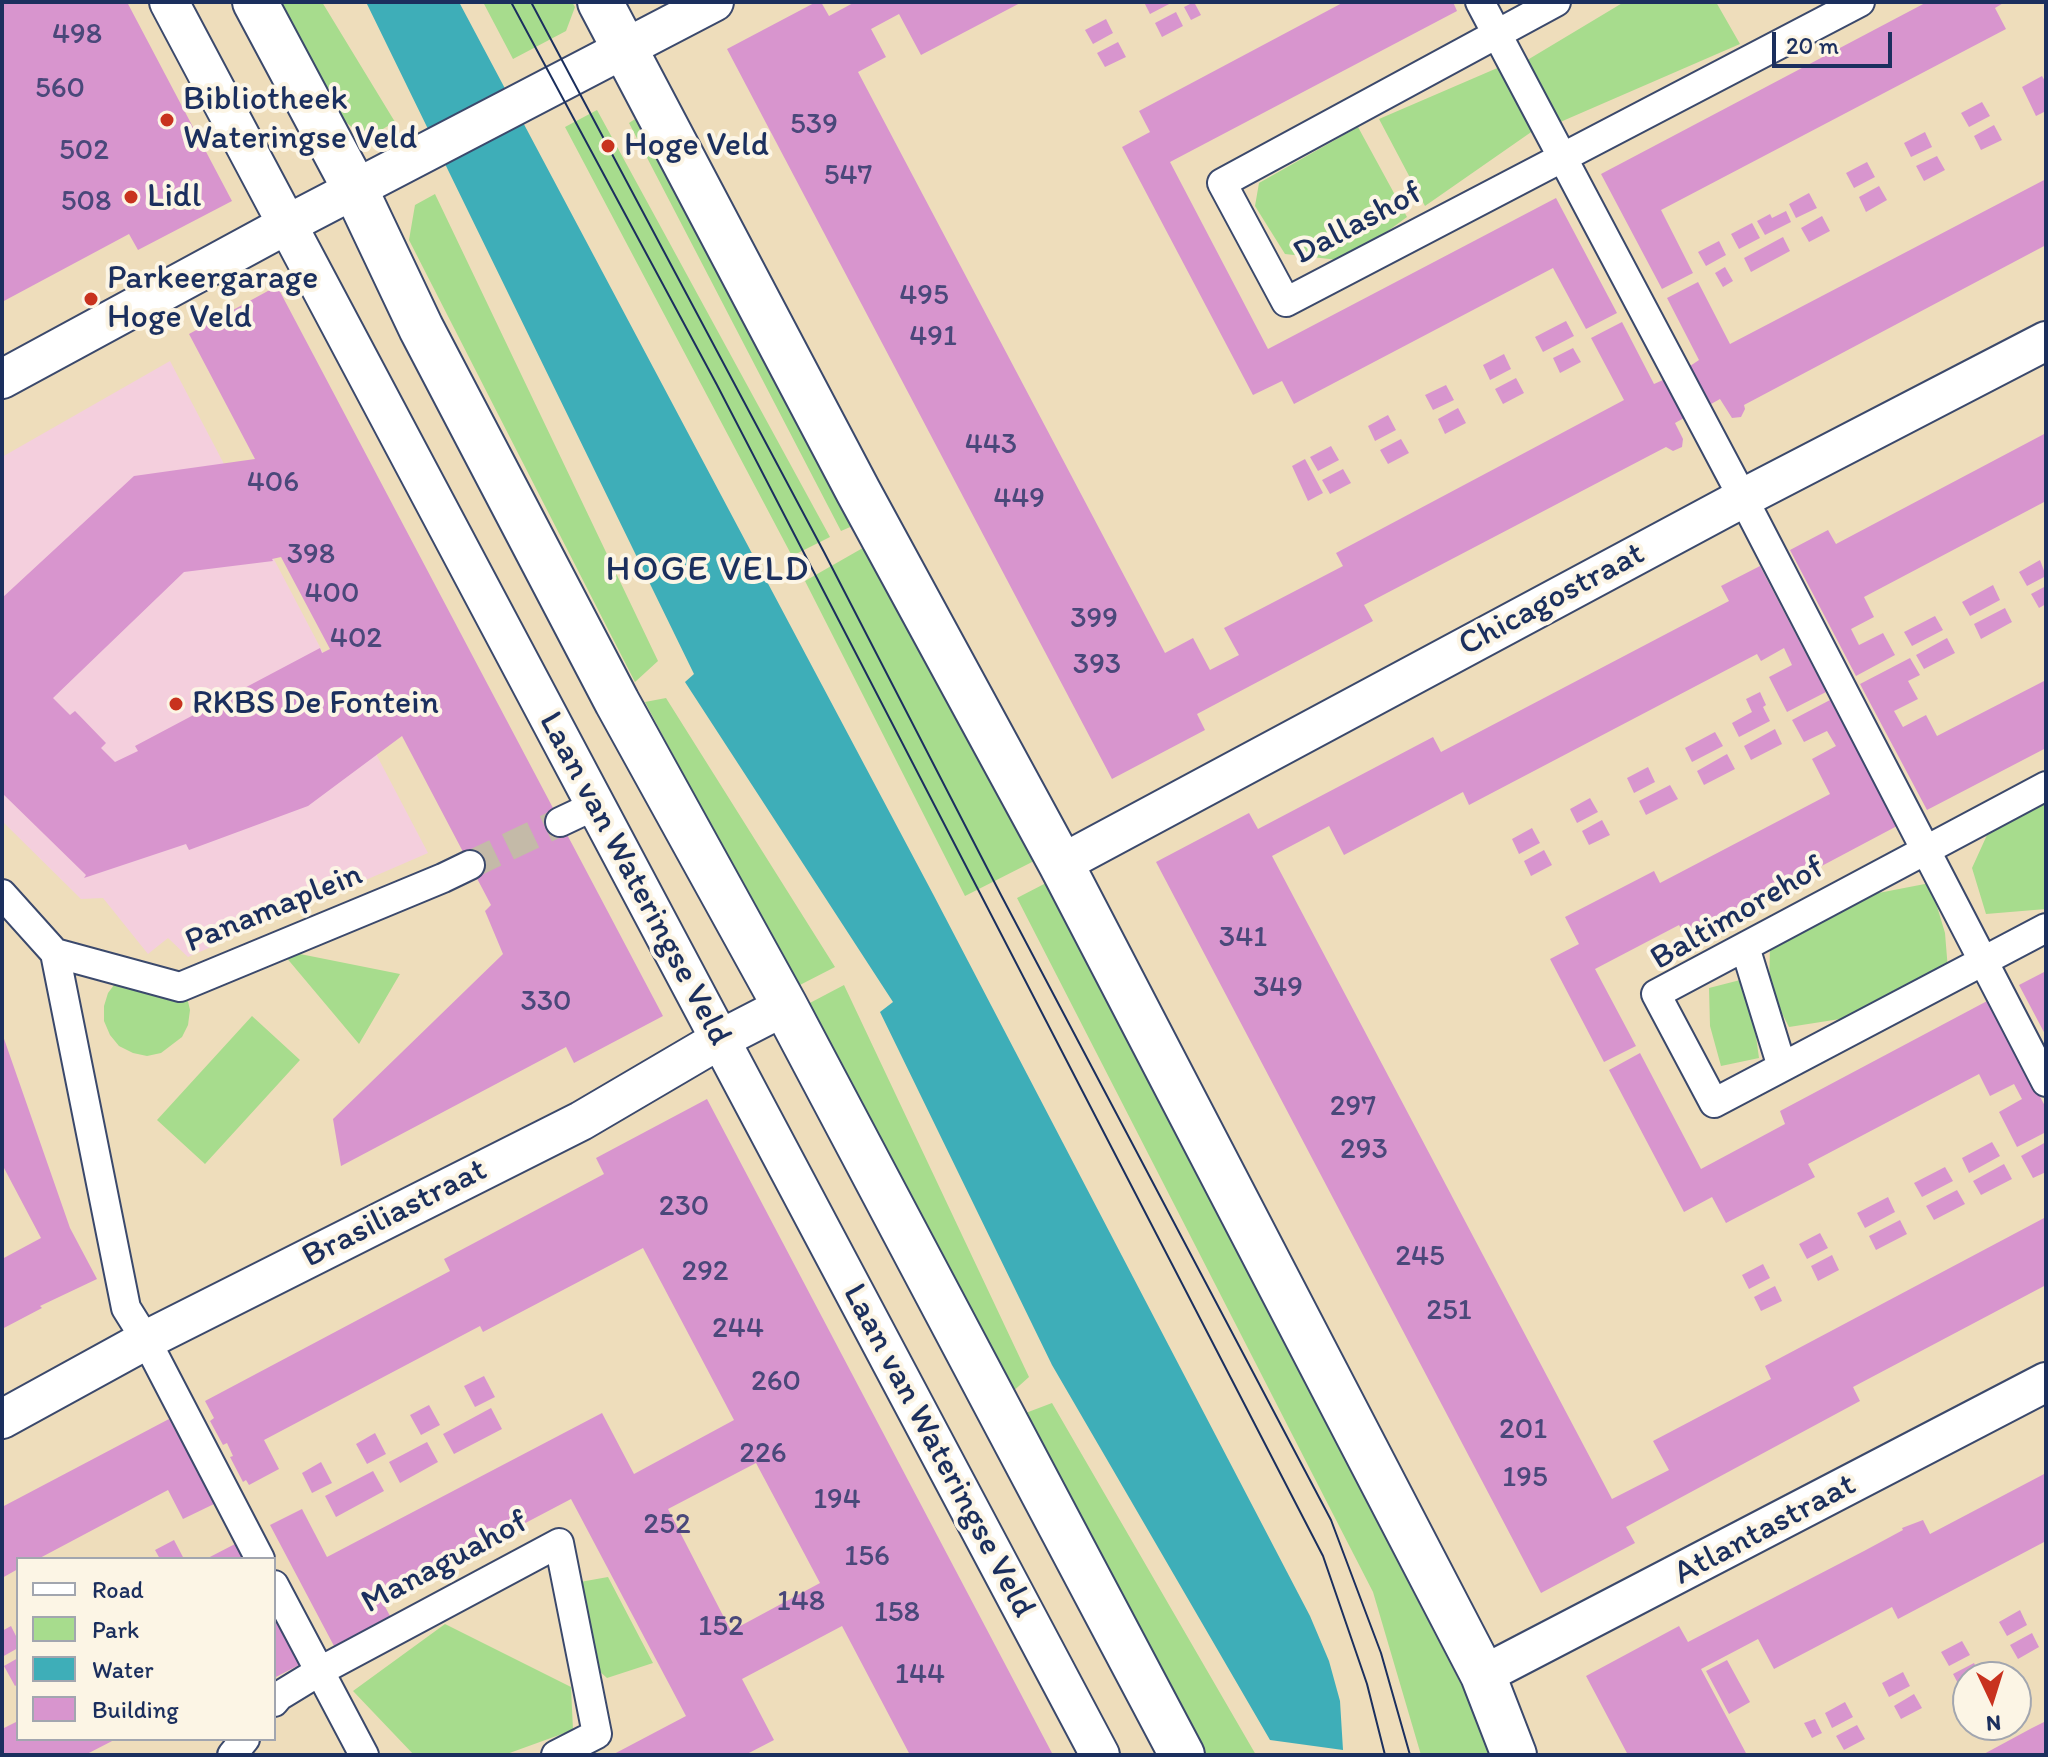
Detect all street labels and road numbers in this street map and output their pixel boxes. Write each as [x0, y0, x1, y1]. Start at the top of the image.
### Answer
street label: Dallashof [1287, 173, 1429, 275]
street label: Chicagostraat [1452, 534, 1652, 666]
street label: Laan van Wateringse Veld [529, 705, 739, 1053]
street label: Baltimorehof [1644, 848, 1832, 980]
street label: Panamaplein [179, 855, 369, 963]
street label: Brasiliastraat [296, 1150, 494, 1278]
street label: Laan van Wateringse Veld [833, 1277, 1043, 1625]
street label: Atlantastraat [1667, 1465, 1863, 1595]
street label: Managuahof [355, 1502, 535, 1624]

